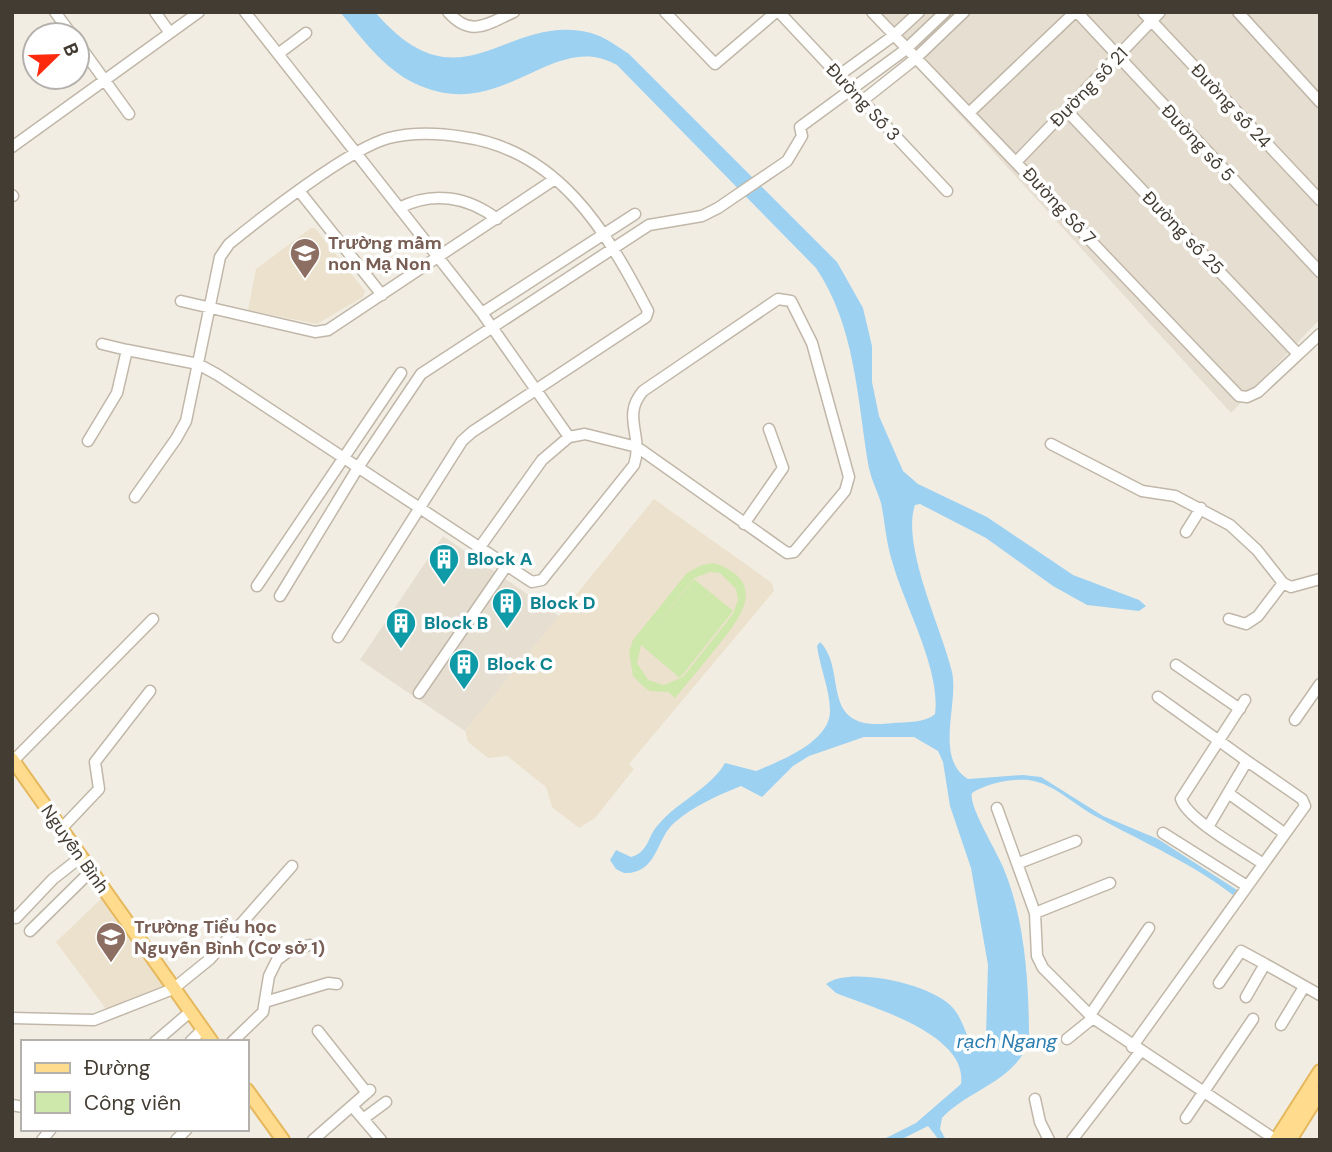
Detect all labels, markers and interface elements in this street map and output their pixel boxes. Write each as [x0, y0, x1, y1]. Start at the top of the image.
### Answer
north arrow [21, 21, 91, 91]
text: B [57, 39, 85, 60]
street label: Đường số 21 [1045, 42, 1133, 132]
street label: Đường Số 3 [821, 58, 905, 146]
street label: Đường số 24 [1186, 59, 1276, 153]
street label: Đường số 5 [1156, 99, 1240, 187]
street label: Đường Số 7 [1017, 162, 1101, 250]
street label: Đường số 25 [1137, 186, 1229, 280]
place label: Trường mầm non Mạ Non [328, 231, 442, 276]
school or university icon: Trường mầm non Mạ Non [288, 236, 322, 280]
building icon: Block A [427, 542, 461, 586]
place label: Block A [467, 547, 533, 571]
building icon: Block D [490, 586, 524, 630]
place label: Block D [530, 591, 596, 615]
building icon: Block B [384, 606, 418, 650]
place label: Block B [424, 611, 488, 635]
building icon: Block C [447, 647, 481, 691]
place label: Block C [487, 652, 553, 676]
street label: Nguyễn Bình [36, 800, 114, 898]
place label: Trường Tiểu học Nguyễn Bình (Cơ sở 1) [134, 915, 325, 960]
school or university icon: Trường Tiểu học Nguyễn Bình (Cơ sở 1) [94, 920, 128, 964]
water label: rạch Ngang [957, 1029, 1058, 1054]
legend [21, 1040, 248, 1131]
text: Đường [84, 1054, 151, 1082]
text: Công viên [84, 1089, 181, 1117]

